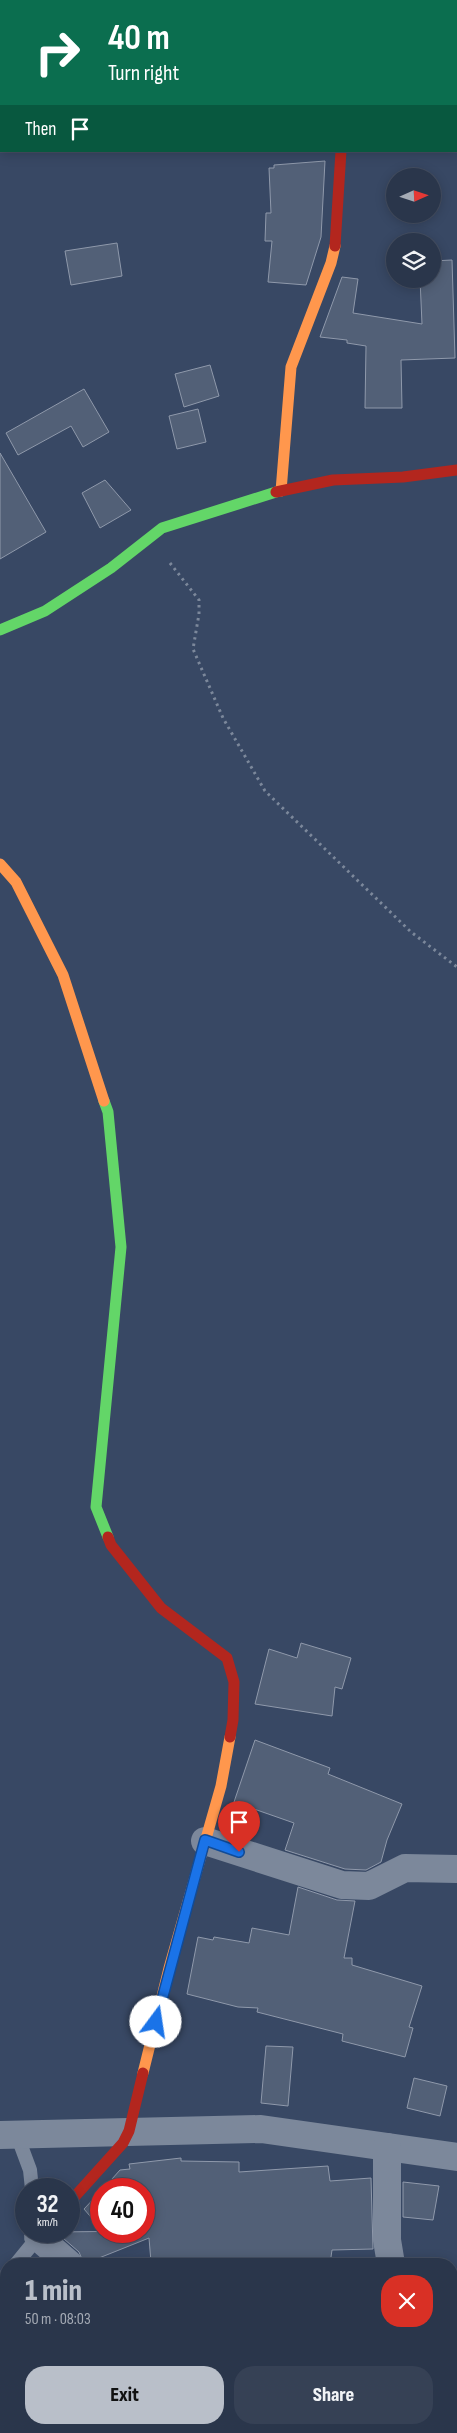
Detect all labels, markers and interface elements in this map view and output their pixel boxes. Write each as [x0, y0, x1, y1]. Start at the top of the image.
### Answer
text: 40 m [108, 17, 170, 60]
icon: right [25, 20, 90, 85]
text: Turn right [108, 60, 179, 87]
icon: arrive [66, 115, 94, 143]
text: Then [25, 118, 56, 141]
north arrow [386, 168, 441, 222]
map controls [386, 168, 441, 288]
button: layers [386, 233, 441, 288]
pin [218, 1801, 260, 1852]
icon: arrive [225, 1808, 253, 1836]
position arrow [129, 1995, 181, 2047]
speed limit sign: 40 [90, 2178, 155, 2243]
text: 32 [36, 2189, 59, 2220]
text: km/h [37, 2215, 58, 2230]
text: 1 min [25, 2273, 82, 2309]
button: close [381, 2275, 433, 2327]
text: 50 m · 08:03 [25, 2310, 91, 2329]
button: Exit [25, 2366, 224, 2424]
button: Share [234, 2366, 433, 2424]

